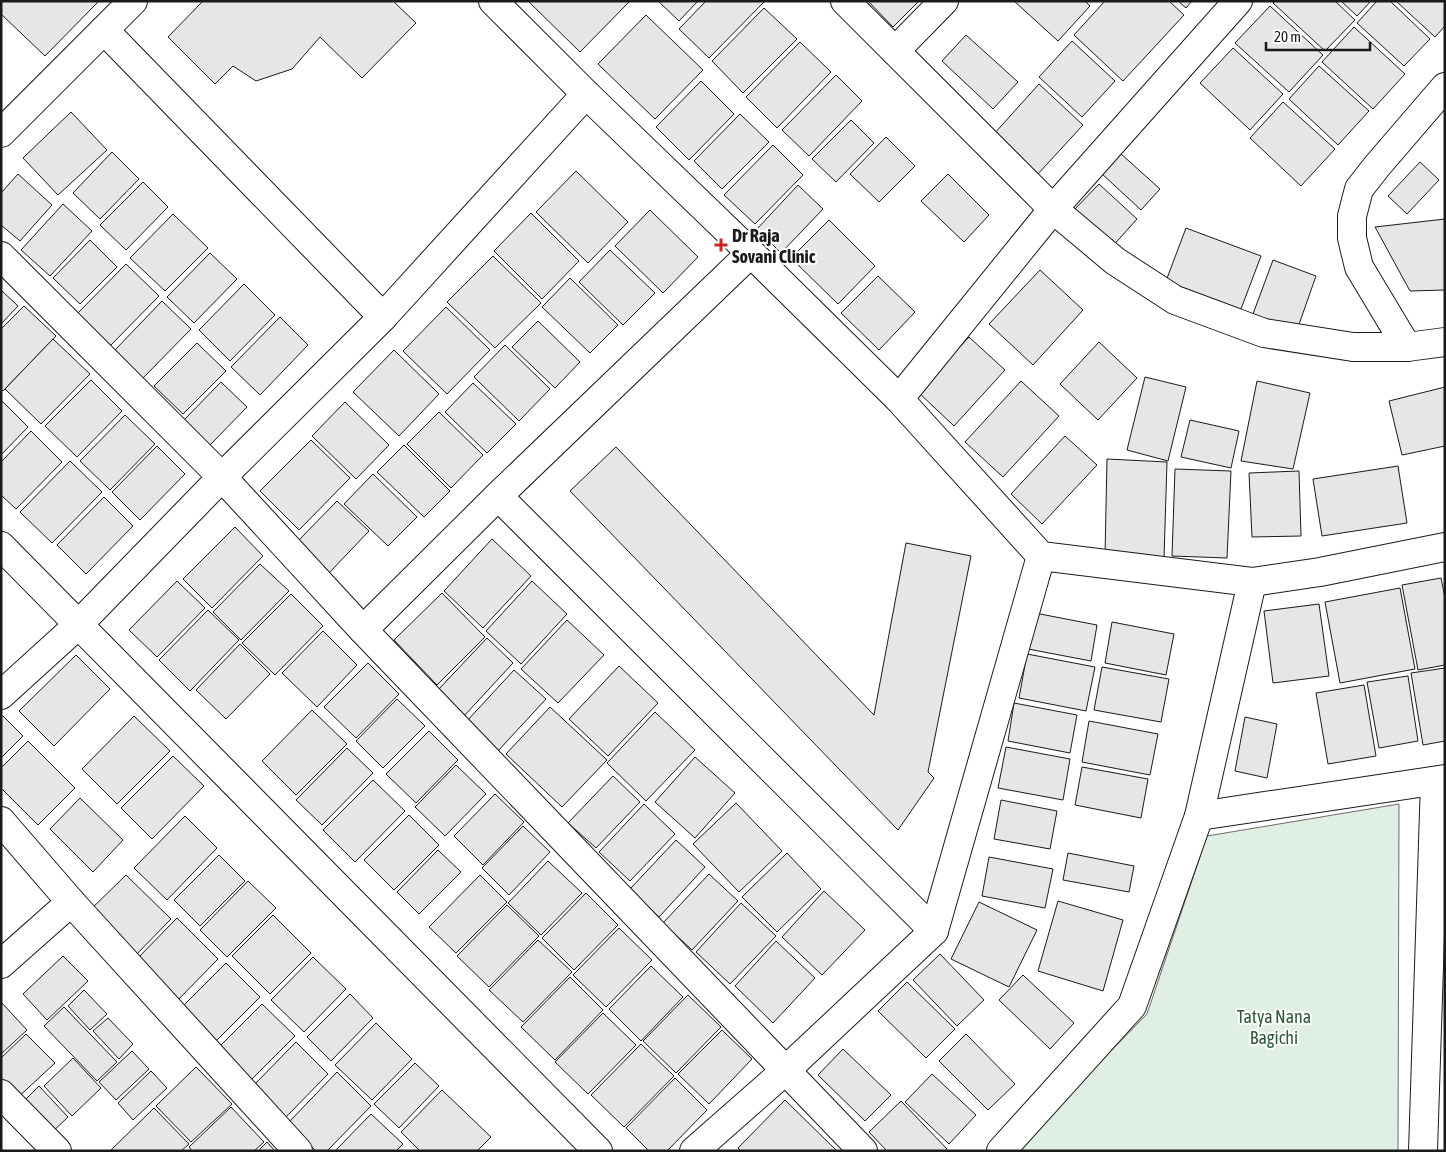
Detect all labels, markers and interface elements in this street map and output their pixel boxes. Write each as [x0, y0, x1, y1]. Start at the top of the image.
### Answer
scale bar [1266, 20, 1370, 52]
text: 20 m [1274, 28, 1301, 45]
place label: Dr Raja Sovani Clinic [732, 225, 816, 267]
marker: Dr Raja Sovani Clinic [714, 238, 728, 252]
park label: Tatya Nana Bagichi [1237, 1006, 1311, 1048]

